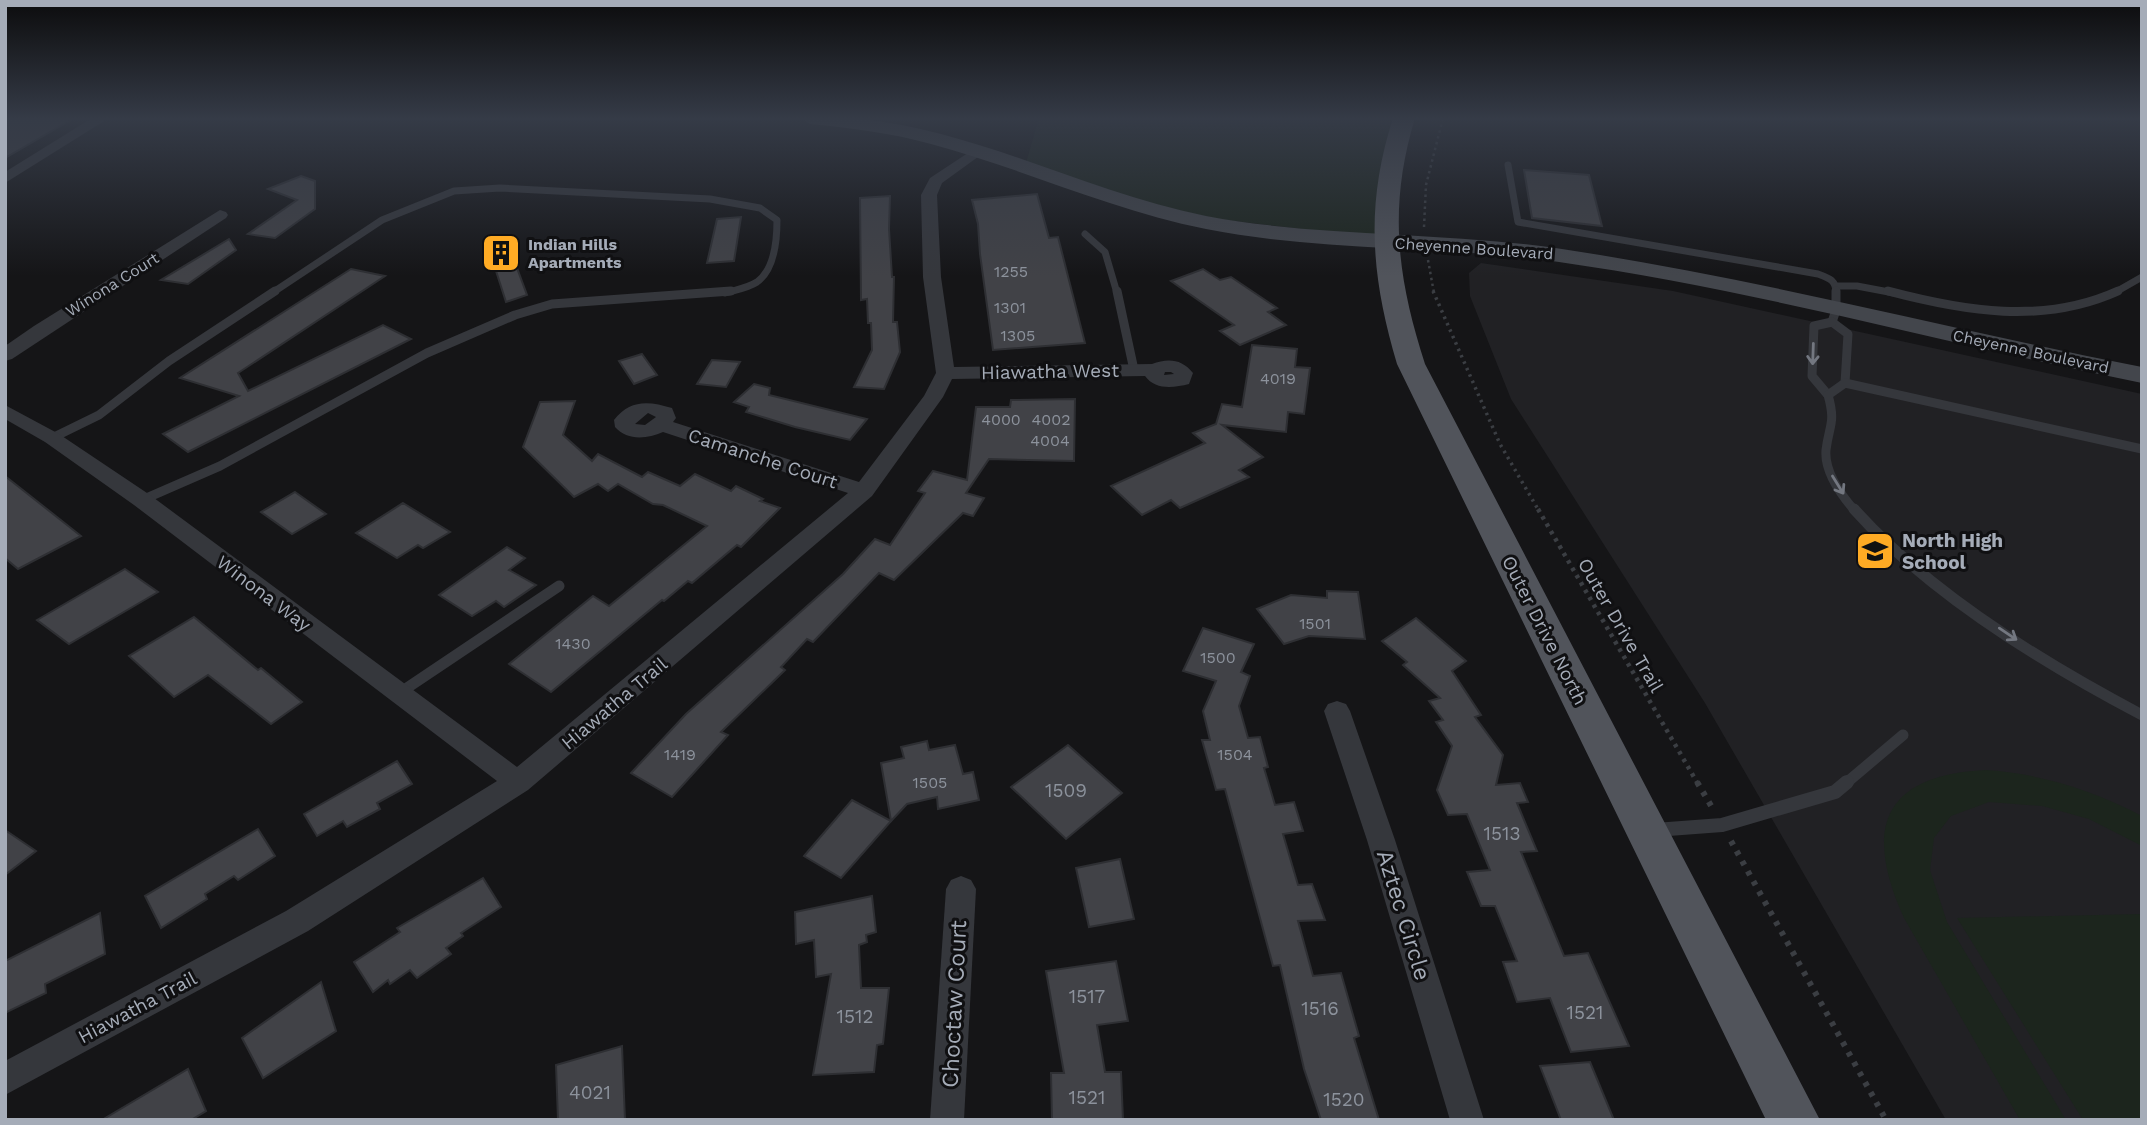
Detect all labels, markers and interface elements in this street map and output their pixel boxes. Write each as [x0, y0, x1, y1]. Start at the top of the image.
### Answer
building icon: Indian Hills Apartments [480, 232, 522, 274]
street label: Cheyenne Boulevard [1394, 233, 1554, 264]
place label: Indian Hills Apartments [528, 235, 622, 272]
street label: Winona Court [62, 248, 163, 321]
house number: 1255 [994, 262, 1028, 281]
house number: 1301 [994, 298, 1026, 317]
house number: 1305 [1001, 326, 1035, 345]
street label: Cheyenne Boulevard [1951, 326, 2111, 377]
one-way arrow [1807, 342, 1820, 365]
street label: Hiawatha West [981, 359, 1119, 384]
house number: 4019 [1260, 369, 1296, 388]
house number: 4000 [981, 410, 1021, 429]
house number: 4002 [1031, 410, 1071, 429]
street label: Camanche Court [685, 424, 840, 493]
house number: 4004 [1030, 431, 1070, 450]
one-way arrow [1831, 475, 1846, 494]
place label: North High School [1902, 529, 2003, 574]
school or university icon: North High School [1854, 530, 1896, 572]
street label: Winona Way [212, 550, 316, 636]
street label: Outer Drive North [1497, 552, 1592, 709]
street label: Outer Drive Trail [1573, 554, 1668, 697]
house number: 1501 [1299, 614, 1331, 633]
one-way arrow [1998, 627, 2017, 641]
house number: 1430 [555, 634, 591, 653]
house number: 1500 [1200, 648, 1236, 667]
street label: Hiawatha Trail [557, 652, 672, 754]
house number: 1419 [664, 745, 696, 764]
house number: 1504 [1217, 745, 1253, 764]
house number: 1505 [913, 773, 947, 792]
house number: 1509 [1045, 779, 1087, 802]
house number: 1513 [1484, 822, 1520, 845]
street label: Aztec Circle [1371, 847, 1436, 984]
street label: Choctaw Court [937, 919, 972, 1089]
street label: Hiawatha Trail [74, 966, 201, 1048]
house number: 1517 [1069, 985, 1105, 1008]
house number: 1516 [1301, 997, 1339, 1020]
house number: 1521 [1567, 1001, 1603, 1024]
house number: 1512 [837, 1005, 873, 1028]
house number: 4021 [569, 1081, 611, 1104]
house number: 1521 [1069, 1086, 1105, 1109]
house number: 1520 [1323, 1088, 1365, 1111]

